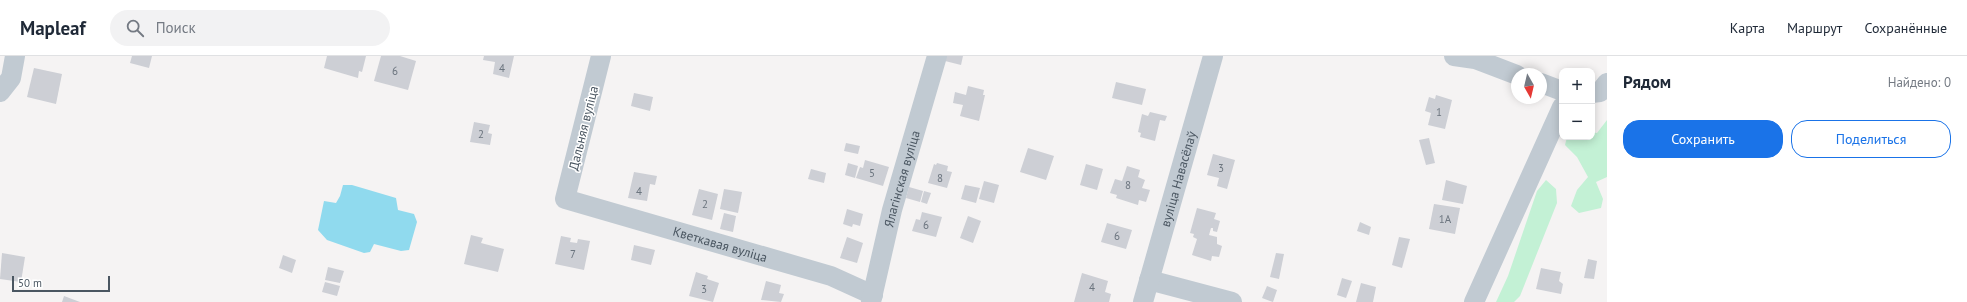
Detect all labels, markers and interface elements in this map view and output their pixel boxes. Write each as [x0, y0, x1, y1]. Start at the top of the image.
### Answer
search box [110, 10, 390, 46]
text: Mapleaf [20, 16, 86, 40]
icon: search [124, 17, 146, 39]
text: Поиск [156, 18, 196, 37]
text: Карта [1730, 19, 1765, 37]
text: Маршрут [1787, 19, 1842, 37]
text: Сохранённые [1864, 19, 1947, 37]
house number: 4 [499, 61, 505, 75]
house number: 6 [392, 64, 398, 78]
north arrow [1511, 68, 1547, 104]
map controls [1559, 68, 1595, 140]
button: + [1559, 68, 1595, 104]
text: Рядом [1623, 71, 1671, 93]
text: Найдено: 0 [1888, 74, 1951, 91]
street label: Дальняя вуліца [565, 84, 602, 172]
button: − [1559, 104, 1595, 140]
house number: 1 [1436, 105, 1442, 119]
button: Сохранить [1623, 120, 1783, 158]
button: Поделиться [1791, 120, 1951, 158]
house number: 2 [478, 127, 484, 141]
street label: Ялагінская вуліца [880, 128, 924, 229]
street label: вуліца Навасёлаў [1157, 129, 1200, 229]
house number: 3 [1218, 161, 1224, 175]
house number: 5 [869, 166, 875, 180]
house number: 8 [937, 171, 943, 185]
house number: 8 [1125, 178, 1131, 192]
house number: 4 [636, 184, 642, 198]
house number: 2 [702, 197, 708, 211]
house number: 1А [1439, 212, 1452, 226]
house number: 6 [923, 218, 929, 232]
street label: Кветкавая вуліца [671, 223, 769, 266]
house number: 6 [1114, 229, 1120, 243]
house number: 7 [570, 247, 576, 261]
scale bar [12, 274, 110, 293]
text: 50 m [18, 276, 42, 290]
house number: 4 [1089, 280, 1095, 294]
house number: 3 [701, 282, 707, 296]

